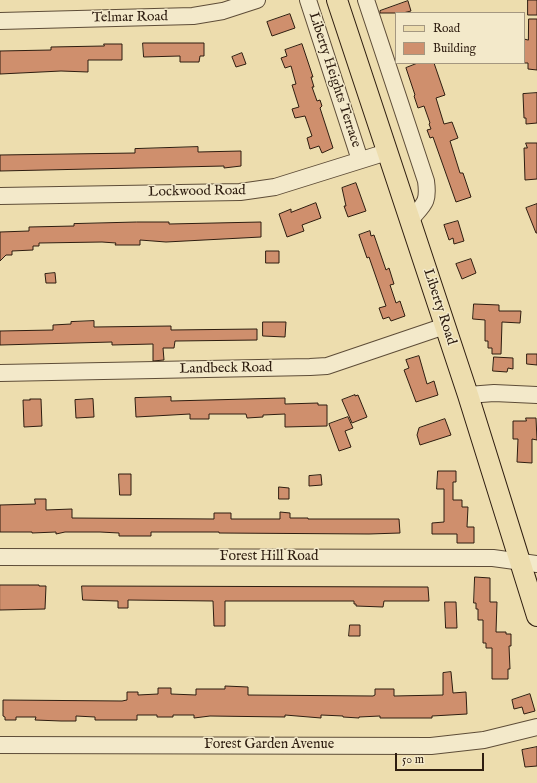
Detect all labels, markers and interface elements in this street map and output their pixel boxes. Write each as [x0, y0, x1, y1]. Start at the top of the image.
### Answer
street label: Telmar Road [92, 9, 168, 27]
street label: Liberty Heights Terrace [304, 10, 364, 150]
legend [395, 12, 525, 64]
text: Road [433, 21, 460, 36]
text: Building [433, 41, 476, 56]
street label: Lockwood Road [148, 183, 246, 201]
street label: Liberty Road [419, 267, 459, 347]
street label: Landbeck Road [179, 360, 273, 378]
street label: Forest Hill Road [220, 549, 318, 565]
street label: Forest Garden Avenue [204, 737, 334, 753]
scale bar [397, 745, 486, 771]
text: 50 m [402, 752, 424, 767]

